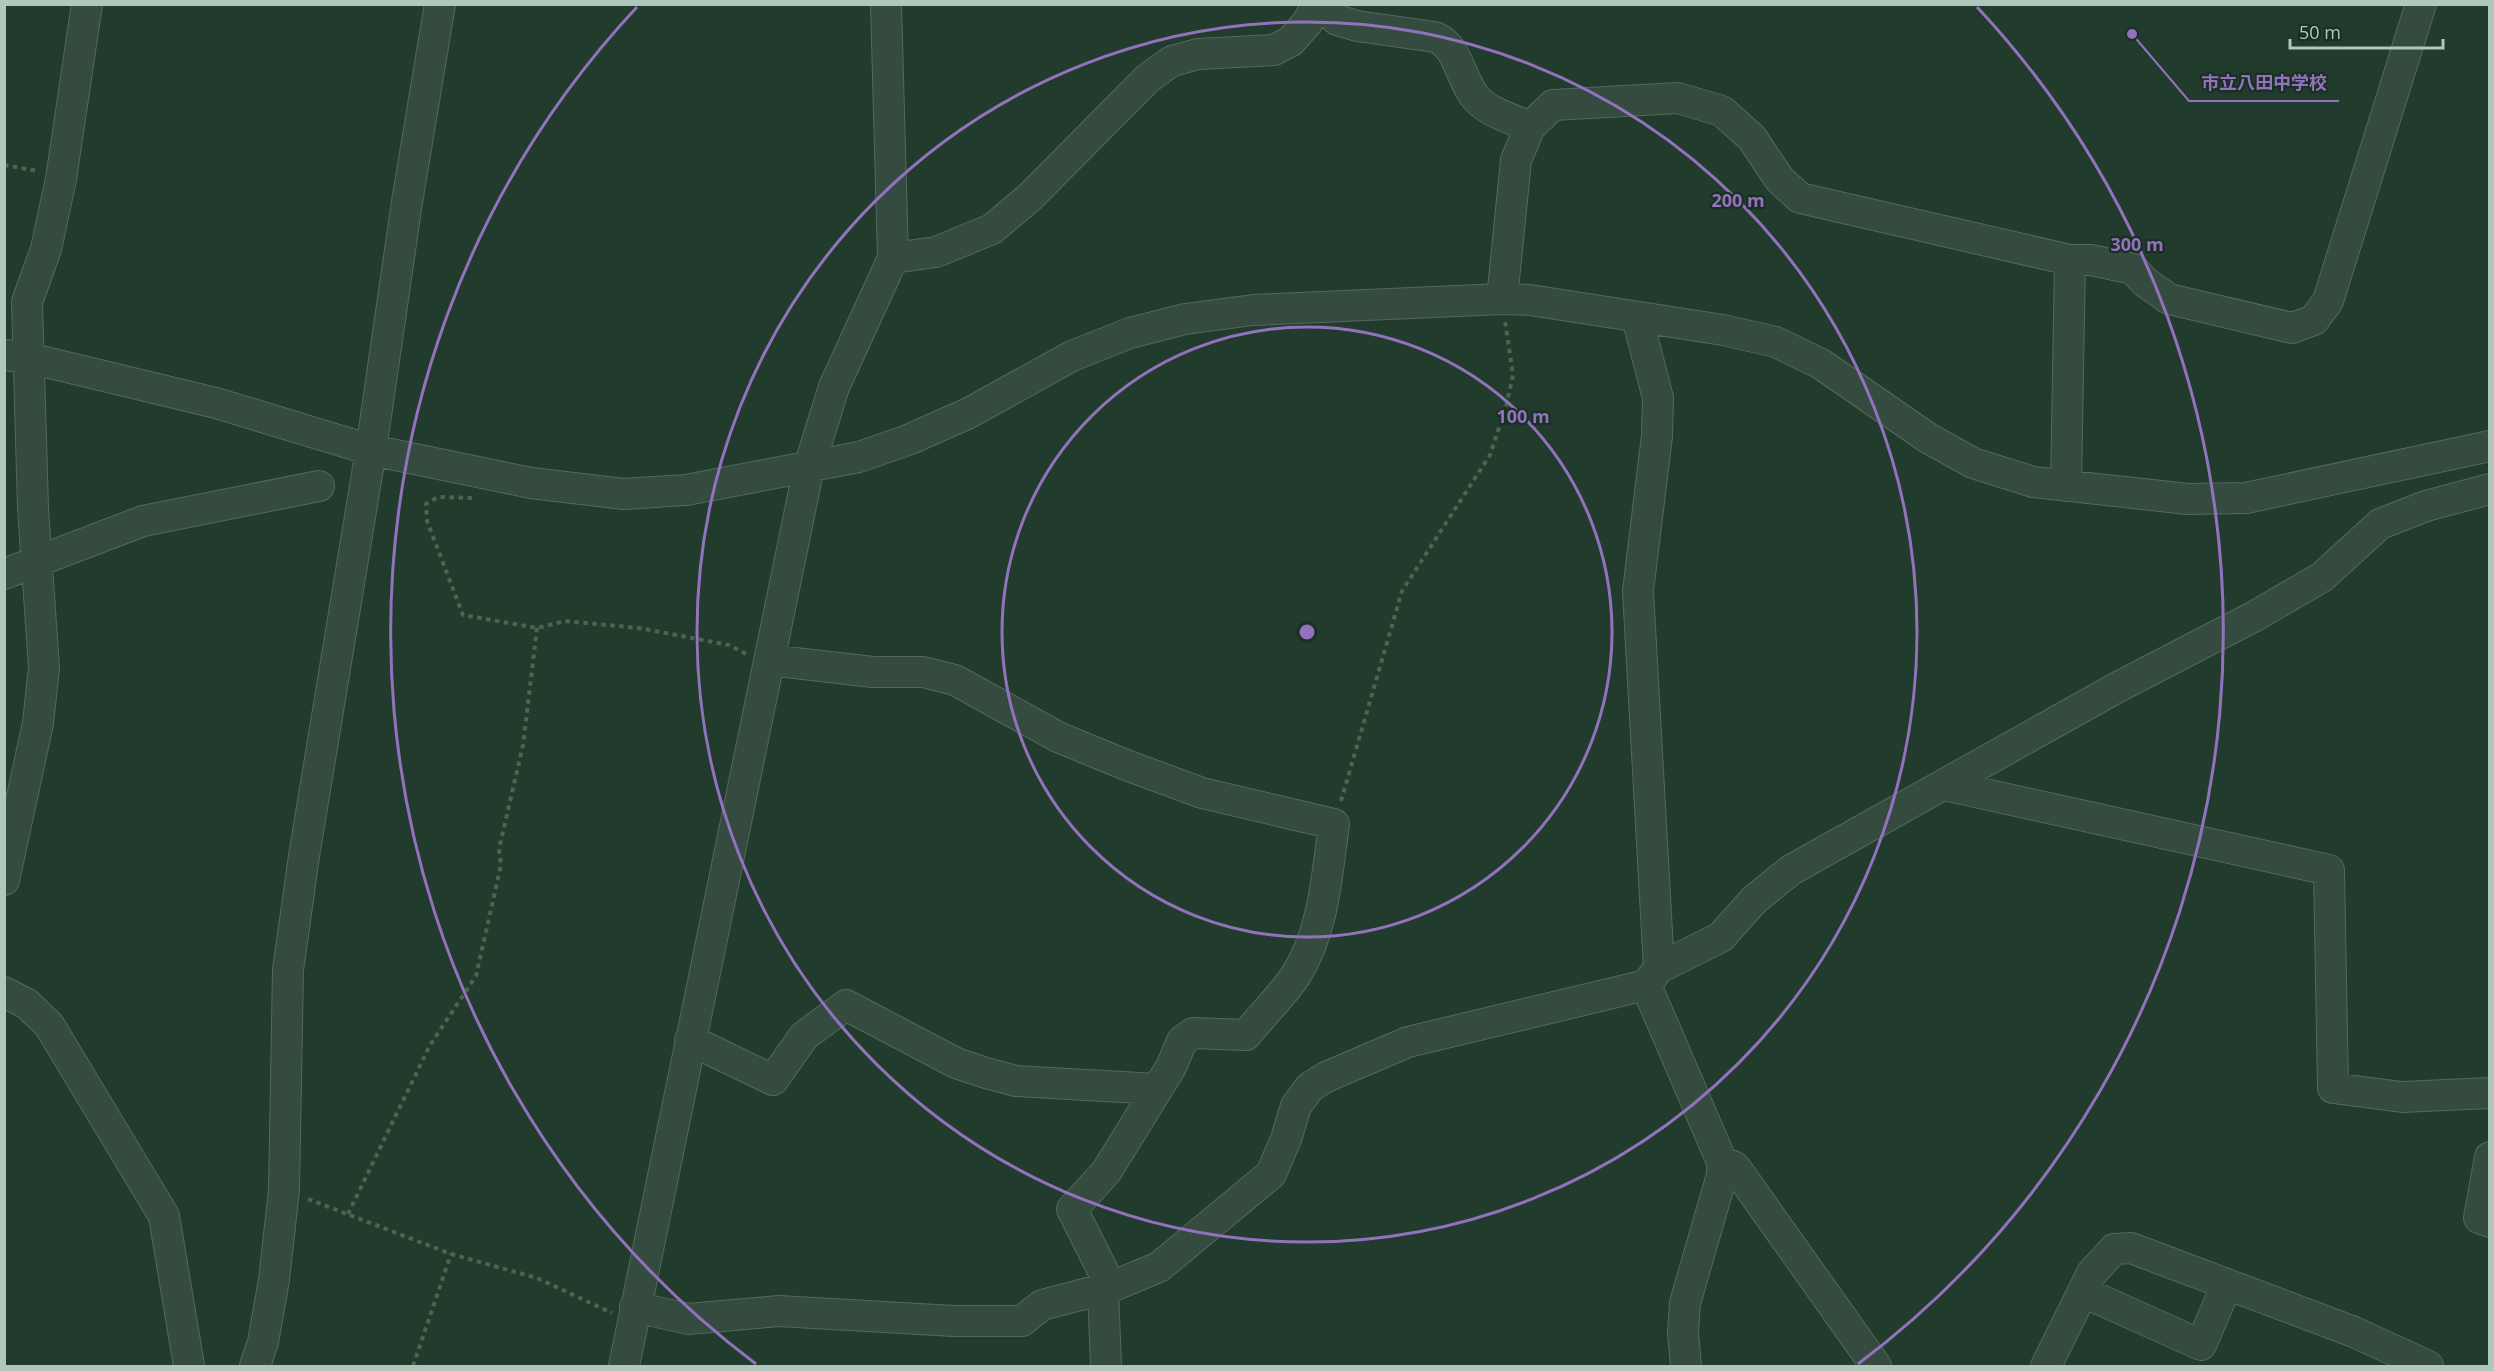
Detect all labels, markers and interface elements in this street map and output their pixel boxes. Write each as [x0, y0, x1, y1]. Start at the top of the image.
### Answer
scale bar [2290, 12, 2443, 50]
text: 50 m [2299, 20, 2341, 44]
callout: 市立八田中学校 [2189, 65, 2339, 101]
text: 市立八田中学校 [2201, 70, 2327, 94]
text: 200 m [1711, 188, 1765, 212]
text: 300 m [2110, 232, 2164, 256]
text: 100 m [1496, 404, 1550, 428]
centre of rings [1297, 622, 1317, 642]

